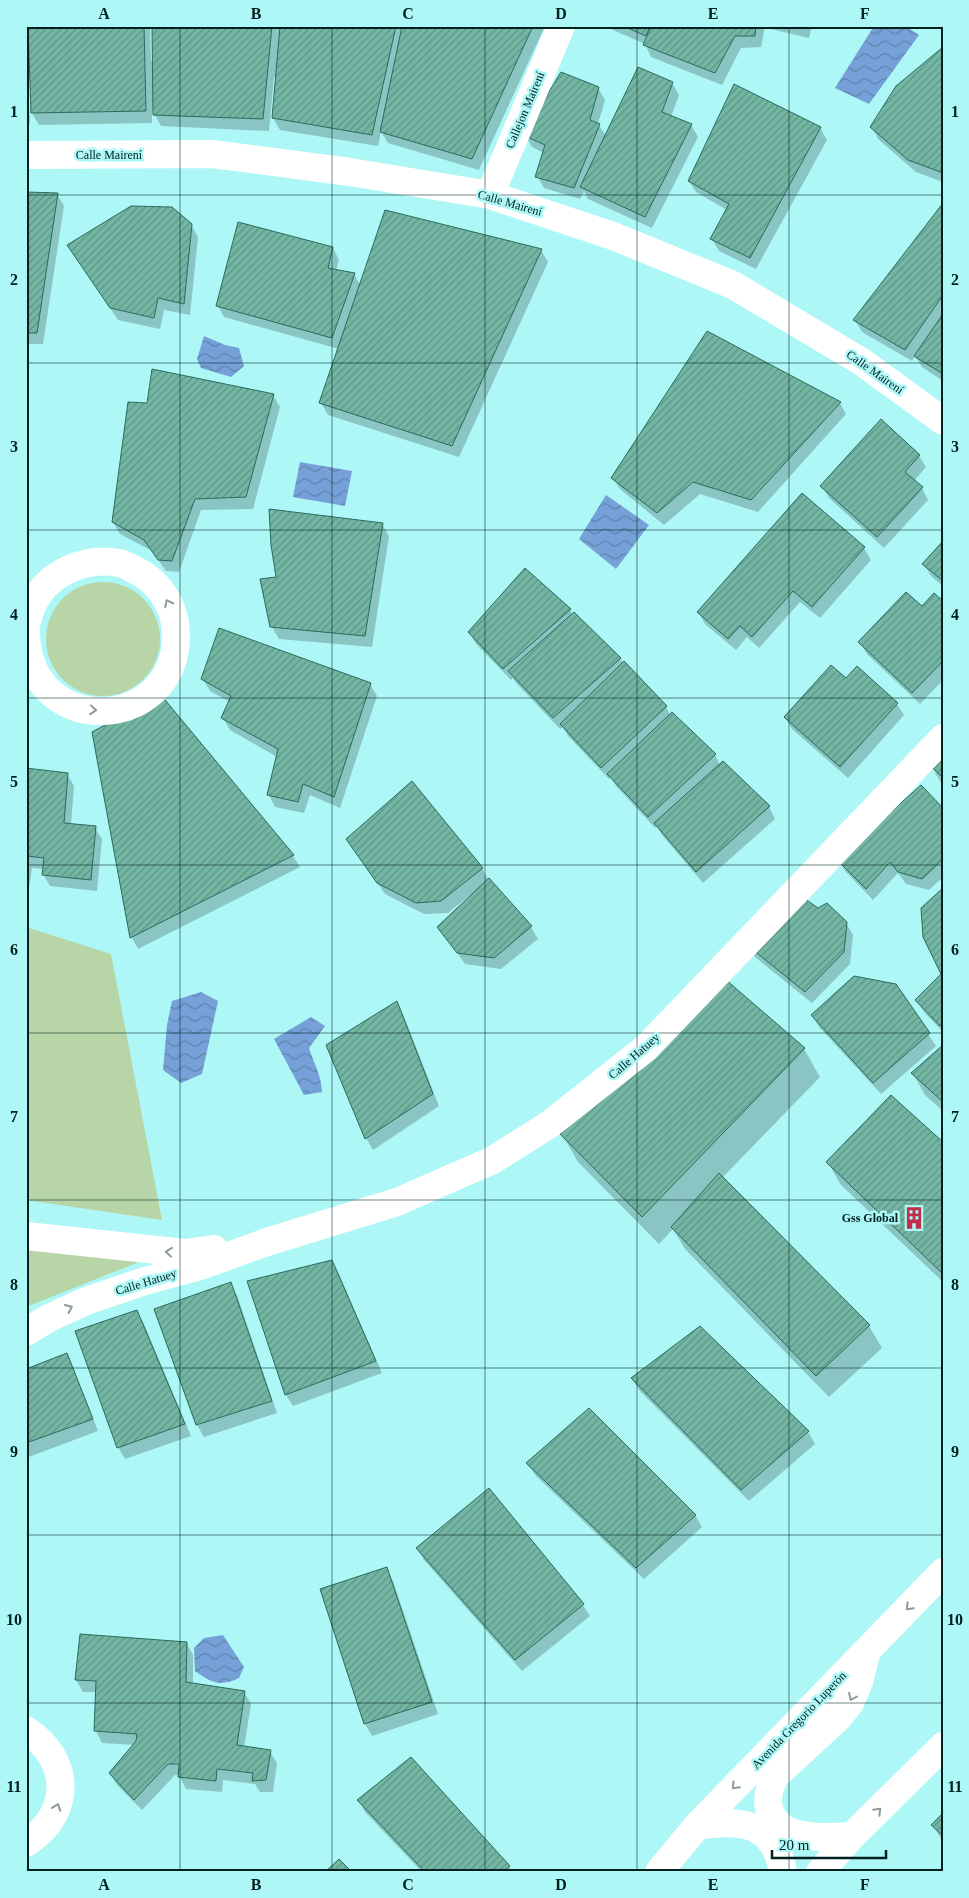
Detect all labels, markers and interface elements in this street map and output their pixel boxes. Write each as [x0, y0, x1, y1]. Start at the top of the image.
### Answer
text: A [98, 5, 110, 22]
text: B [251, 5, 262, 22]
text: C [402, 5, 414, 22]
text: D [555, 5, 567, 22]
text: E [708, 5, 718, 22]
text: F [860, 5, 870, 22]
street label: Callejon Mairení [503, 69, 548, 150]
text: 1 [10, 103, 18, 120]
text: 1 [951, 103, 959, 120]
street label: Calle Mairení [76, 148, 143, 162]
street label: Calle Mairení [476, 187, 544, 219]
text: 2 [10, 271, 18, 288]
text: 2 [951, 271, 959, 288]
street label: Calle Mairení [844, 347, 907, 397]
text: 3 [10, 438, 18, 455]
text: 3 [951, 438, 959, 455]
one-way arrow [164, 599, 174, 608]
text: 4 [10, 606, 18, 623]
text: 4 [951, 606, 959, 623]
one-way arrow [90, 704, 98, 715]
text: 5 [10, 773, 18, 790]
text: 5 [951, 773, 959, 790]
text: 6 [10, 941, 18, 958]
text: 6 [951, 941, 959, 958]
street label: Calle Hatuey [606, 1030, 662, 1082]
text: 7 [10, 1108, 18, 1125]
text: 7 [951, 1108, 959, 1125]
building icon: Gss Global [901, 1205, 927, 1231]
place label: Gss Global [842, 1211, 899, 1225]
one-way arrow [165, 1246, 173, 1257]
street label: Calle Hatuey [114, 1266, 178, 1298]
text: 8 [10, 1276, 18, 1293]
text: 8 [951, 1276, 959, 1293]
one-way arrow [64, 1304, 73, 1315]
text: 9 [10, 1443, 18, 1460]
text: 9 [951, 1443, 959, 1460]
one-way arrow [906, 1601, 915, 1610]
text: 10 [6, 1611, 22, 1628]
text: 10 [947, 1611, 963, 1628]
street label: Avenida Gregorio Luperón [749, 1668, 849, 1772]
one-way arrow [849, 1691, 859, 1700]
text: 11 [6, 1778, 22, 1795]
text: 11 [947, 1778, 963, 1795]
one-way arrow [731, 1780, 740, 1789]
one-way arrow [51, 1803, 61, 1812]
one-way arrow [872, 1807, 881, 1816]
scale bar [772, 1828, 885, 1860]
text: 20 m [779, 1837, 810, 1853]
text: A [98, 1876, 110, 1893]
text: B [251, 1876, 262, 1893]
text: C [402, 1876, 414, 1893]
text: D [555, 1876, 567, 1893]
text: E [708, 1876, 718, 1893]
text: F [860, 1876, 870, 1893]

